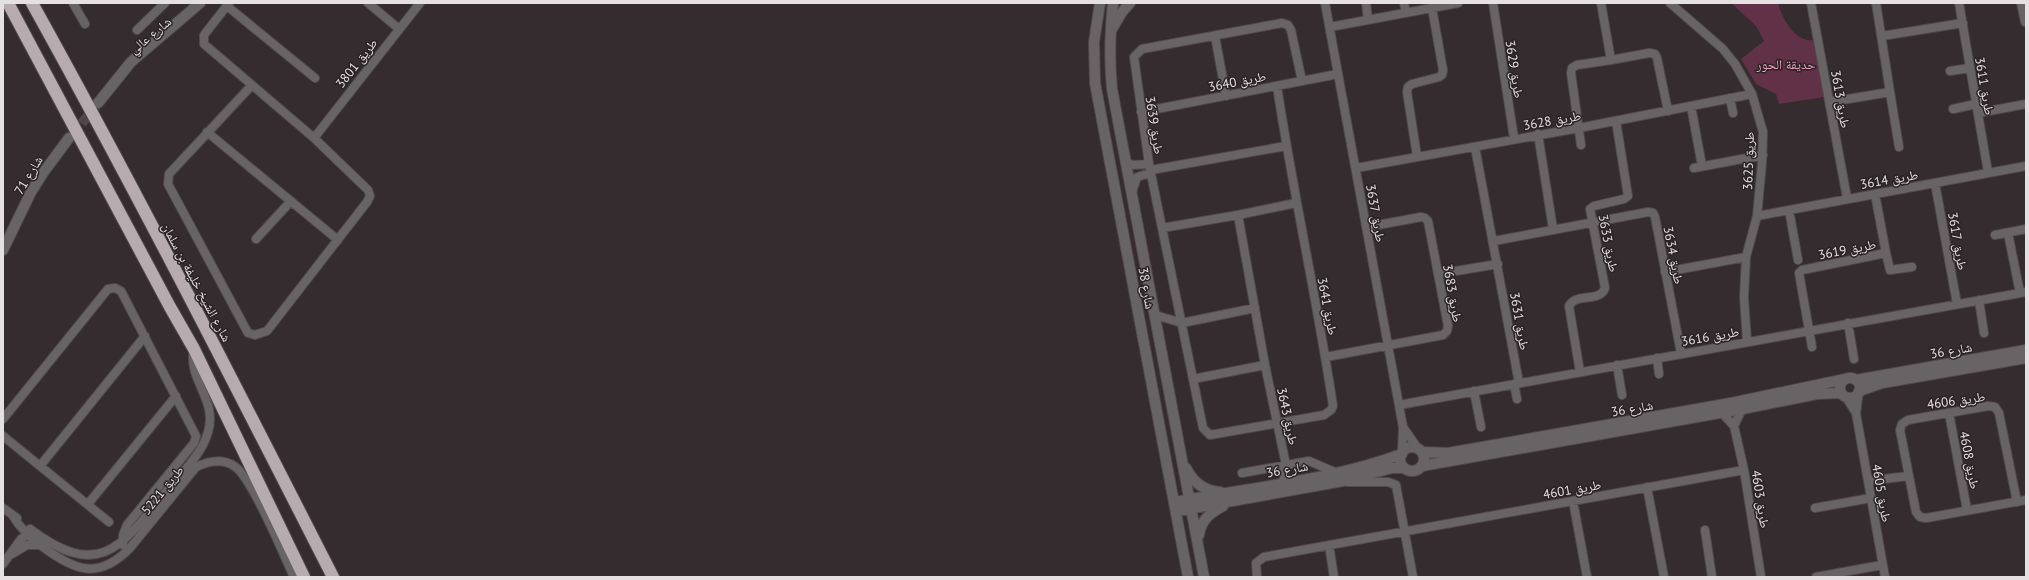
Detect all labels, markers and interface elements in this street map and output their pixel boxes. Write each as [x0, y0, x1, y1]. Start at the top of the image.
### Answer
street label: شارع عالي [126, 13, 176, 59]
street label: طريق 3801 [332, 35, 381, 92]
street label: طريق 3629 [1502, 39, 1527, 99]
park label: حديقة الحور [1756, 56, 1815, 73]
street label: طريق 3611 [1971, 56, 1998, 116]
street label: طريق 3640 [1207, 68, 1267, 95]
street label: طريق 3613 [1827, 69, 1854, 129]
street label: طريق 3639 [1142, 95, 1167, 155]
street label: طريق 3628 [1522, 107, 1582, 134]
street label: طريق 3625 [1739, 132, 1758, 191]
street label: شارع 71 [10, 153, 47, 198]
street label: طريق 3614 [1859, 166, 1919, 193]
street label: طريق 3637 [1362, 183, 1389, 243]
street label: طريق 3617 [1944, 211, 1971, 271]
street label: طريق 3633 [1595, 213, 1622, 273]
street label: شارع الشيخ خليفة بن سلمان [157, 220, 235, 345]
street label: طريق 3634 [1660, 225, 1687, 285]
street label: طريق 3619 [1817, 236, 1877, 263]
street label: طريق 3683 [1439, 263, 1466, 323]
street label: شارع 38 [1133, 266, 1159, 311]
street label: طريق 3641 [1314, 276, 1341, 336]
street label: طريق 3631 [1506, 291, 1533, 351]
street label: طريق 3616 [1680, 323, 1740, 350]
street label: شارع 36 [1929, 338, 1974, 364]
street label: طريق 3643 [1273, 386, 1302, 446]
street label: طريق 4606 [1926, 388, 1986, 413]
street label: شارع 36 [1610, 396, 1655, 422]
street label: طريق 4608 [1956, 430, 1983, 490]
street label: شارع 36 [1265, 457, 1310, 483]
street label: طريق 5221 [137, 462, 187, 518]
street label: طريق 4605 [1868, 463, 1895, 523]
street label: طريق 4603 [1748, 469, 1773, 529]
street label: طريق 4601 [1542, 476, 1602, 503]

